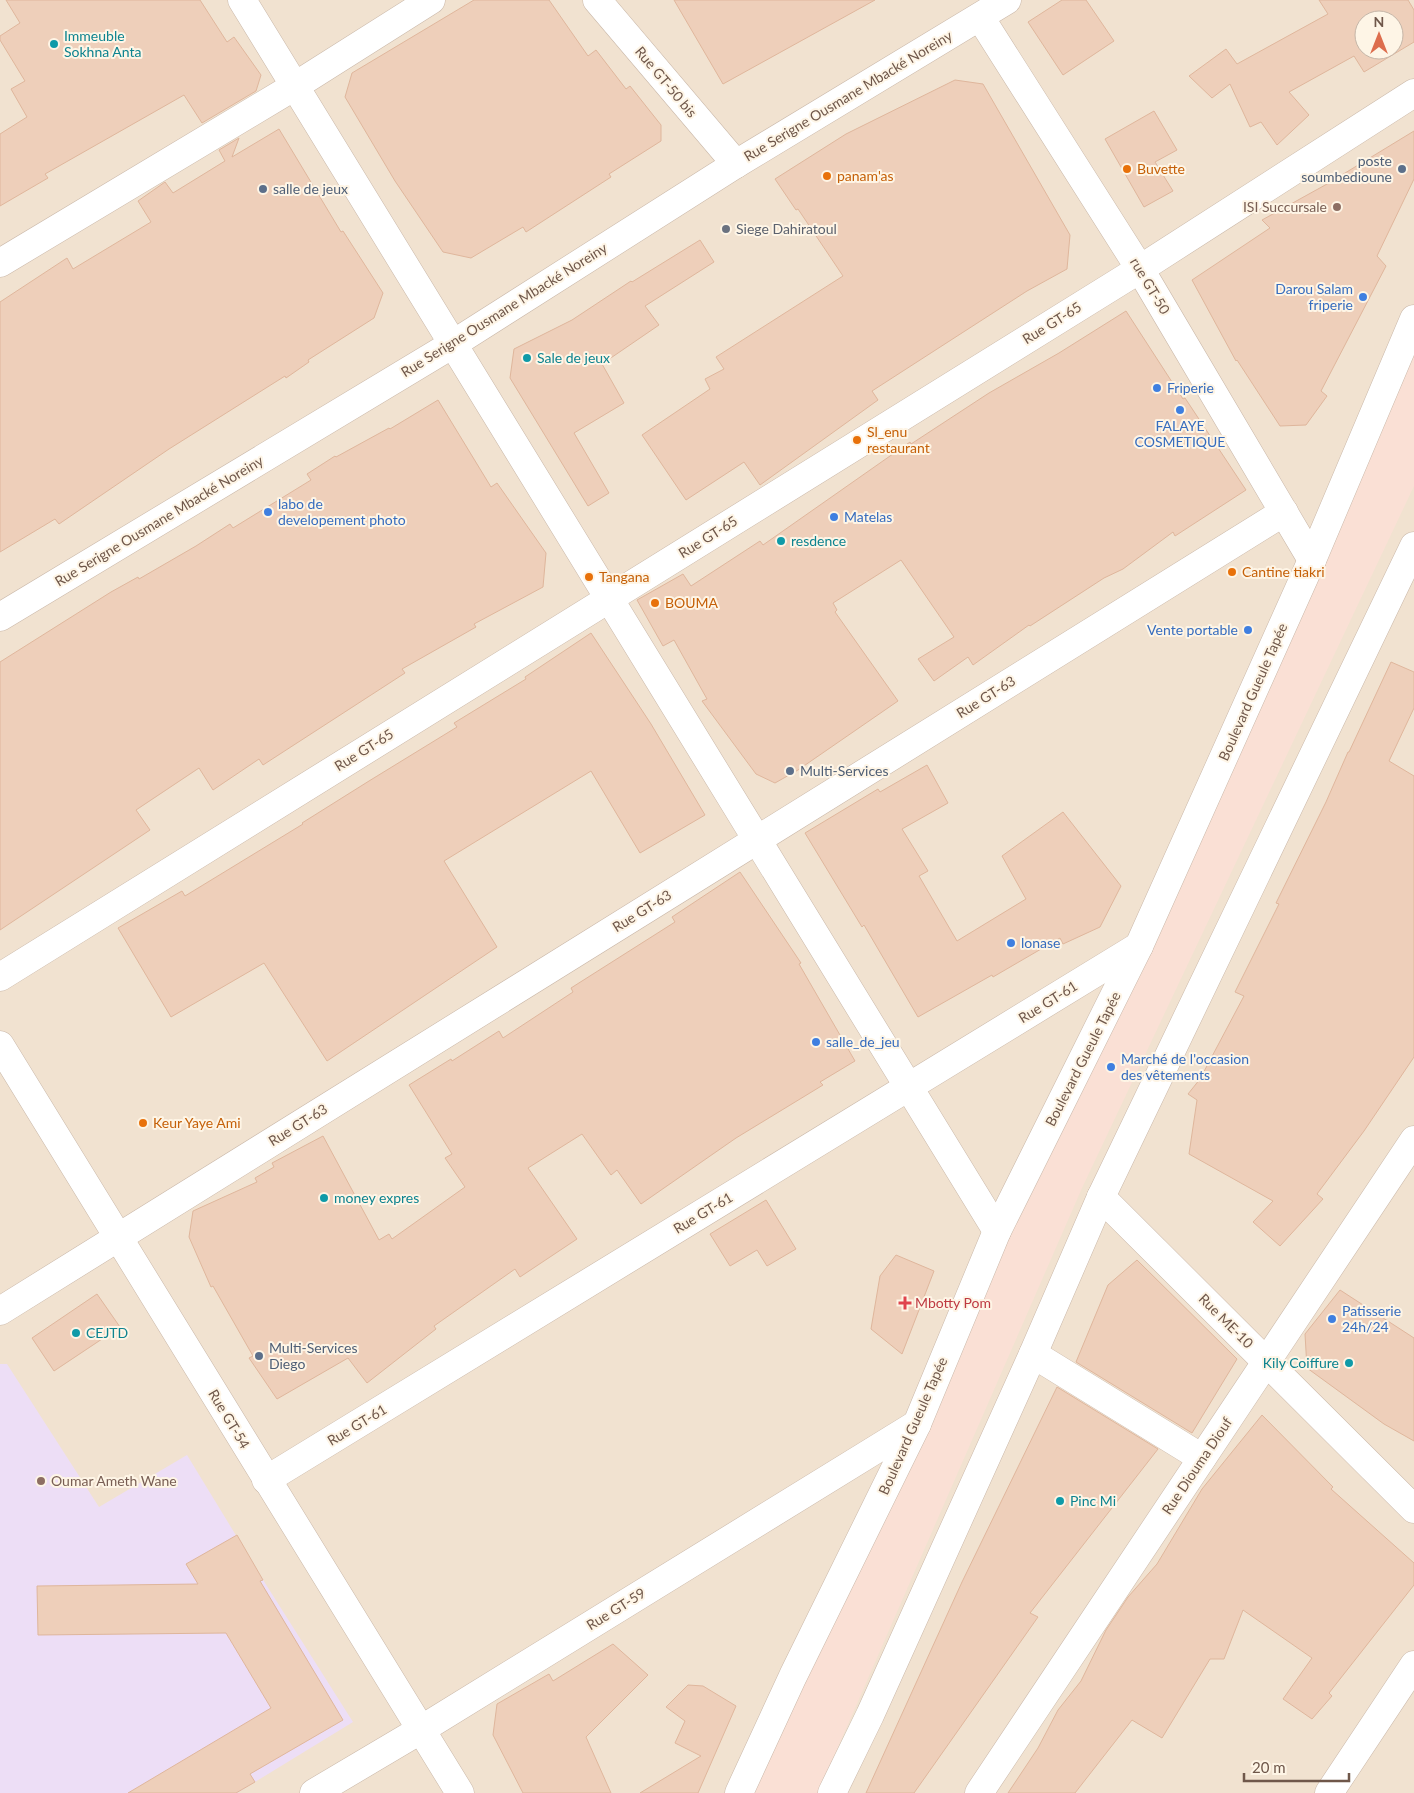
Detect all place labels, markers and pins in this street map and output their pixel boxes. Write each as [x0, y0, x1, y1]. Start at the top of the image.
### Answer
place label: Immeuble Sokhna Anta [64, 27, 141, 60]
marker: Immeuble Sokhna Anta [48, 38, 60, 50]
place label: poste soumbedioune [1301, 152, 1392, 185]
place label: Buvette [1137, 160, 1185, 177]
marker: Buvette [1121, 163, 1133, 175]
marker: poste soumbedioune [1396, 163, 1408, 175]
place label: panam'as [837, 167, 894, 184]
marker: panam'as [821, 170, 833, 182]
place label: salle de jeux [273, 180, 348, 197]
marker: salle de jeux [257, 183, 269, 195]
place label: ISI Succursale [1243, 198, 1327, 215]
marker: ISI Succursale [1331, 201, 1343, 213]
place label: Siege Dahiratoul [736, 220, 837, 237]
marker: Siege Dahiratoul [720, 223, 732, 235]
place label: Darou Salam friperie [1275, 280, 1353, 313]
marker: Darou Salam friperie [1357, 291, 1369, 303]
place label: Sale de jeux [537, 349, 610, 366]
marker: Sale de jeux [521, 352, 533, 364]
place label: Friperie [1167, 379, 1214, 396]
marker: Friperie [1151, 382, 1163, 394]
marker: FALAYE COSMETIQUE [1174, 404, 1186, 416]
place label: FALAYE COSMETIQUE [1135, 417, 1225, 450]
place label: Sl_enu restaurant [867, 423, 930, 456]
marker: Sl_enu restaurant [851, 434, 863, 446]
place label: labo de developement photo [278, 495, 406, 528]
marker: labo de developement photo [262, 506, 274, 518]
place label: Matelas [844, 508, 892, 525]
marker: Matelas [828, 511, 840, 523]
place label: resdence [791, 532, 846, 549]
marker: resdence [775, 535, 787, 547]
place label: Cantine tiakri [1242, 563, 1325, 580]
marker: Cantine tiakri [1226, 566, 1238, 578]
place label: Tangana [599, 568, 649, 585]
marker: Tangana [583, 571, 595, 583]
place label: BOUMA [665, 594, 719, 611]
marker: BOUMA [649, 597, 661, 609]
place label: Vente portable [1147, 621, 1238, 638]
marker: Vente portable [1242, 624, 1254, 636]
place label: Multi-Services [800, 762, 888, 779]
marker: Multi-Services [784, 765, 796, 777]
place label: lonase [1021, 934, 1060, 951]
marker: lonase [1005, 937, 1017, 949]
place label: salle_de_jeu [826, 1033, 900, 1050]
marker: salle_de_jeu [810, 1036, 822, 1048]
place label: Marché de l'occasion des vêtements [1121, 1050, 1249, 1083]
marker: Marché de l'occasion des vêtements [1105, 1061, 1117, 1073]
place label: Keur Yaye Ami [153, 1114, 241, 1131]
marker: Keur Yaye Ami [137, 1117, 149, 1129]
place label: money expres [334, 1189, 419, 1206]
marker: money expres [318, 1192, 330, 1204]
place label: Mbotty Pom [915, 1294, 991, 1311]
marker: Mbotty Pom [899, 1297, 911, 1309]
place label: Patisserie 24h/24 [1342, 1302, 1401, 1335]
marker: Patisserie 24h/24 [1326, 1313, 1338, 1325]
place label: CEJTD [86, 1324, 128, 1341]
marker: CEJTD [70, 1327, 82, 1339]
place label: Multi-Services Diego [269, 1339, 357, 1372]
marker: Multi-Services Diego [253, 1350, 265, 1362]
place label: Kily Coiffure [1263, 1354, 1339, 1371]
marker: Kily Coiffure [1343, 1357, 1355, 1369]
place label: Oumar Ameth Wane [51, 1472, 177, 1489]
marker: Oumar Ameth Wane [35, 1475, 47, 1487]
place label: Pinc Mi [1070, 1492, 1116, 1509]
marker: Pinc Mi [1054, 1495, 1066, 1507]

